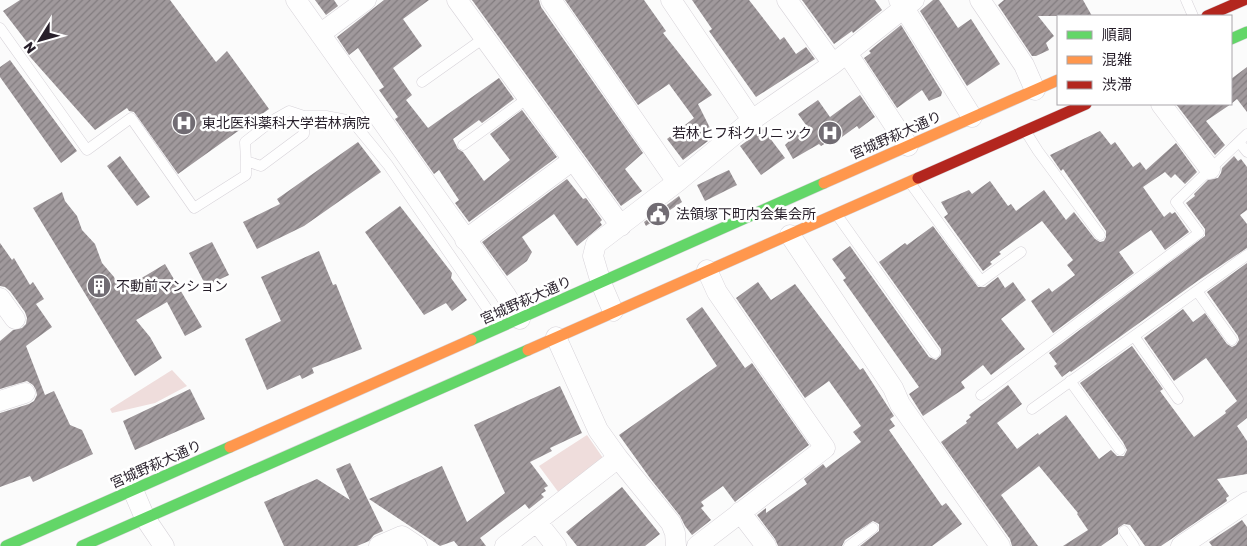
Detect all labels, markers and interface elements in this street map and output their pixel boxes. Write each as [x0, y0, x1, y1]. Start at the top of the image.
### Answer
north arrow [15, 15, 65, 65]
legend [1057, 15, 1232, 105]
text: 順調 [1102, 26, 1132, 44]
text: N [20, 38, 40, 57]
text: 混雑 [1102, 51, 1132, 69]
text: 渋滞 [1102, 76, 1132, 94]
street label: 宮城野萩大通り [848, 108, 944, 163]
hospital icon: 東北医科薬科大学若林病院 [171, 110, 197, 136]
place label: 東北医科薬科大学若林病院 [202, 115, 370, 132]
hospital icon: 若林ヒフ科クリニック [817, 120, 843, 146]
place label: 若林ヒフ科クリニック [672, 125, 812, 142]
public building icon: 法領塚下町内会集会所 [645, 201, 671, 227]
place label: 法領塚下町内会集会所 [676, 206, 816, 223]
building icon: 不動前マンション [86, 273, 112, 299]
street label: 宮城野萩大通り [478, 273, 574, 328]
place label: 不動前マンション [116, 278, 228, 295]
street label: 宮城野萩大通り [108, 437, 204, 492]

